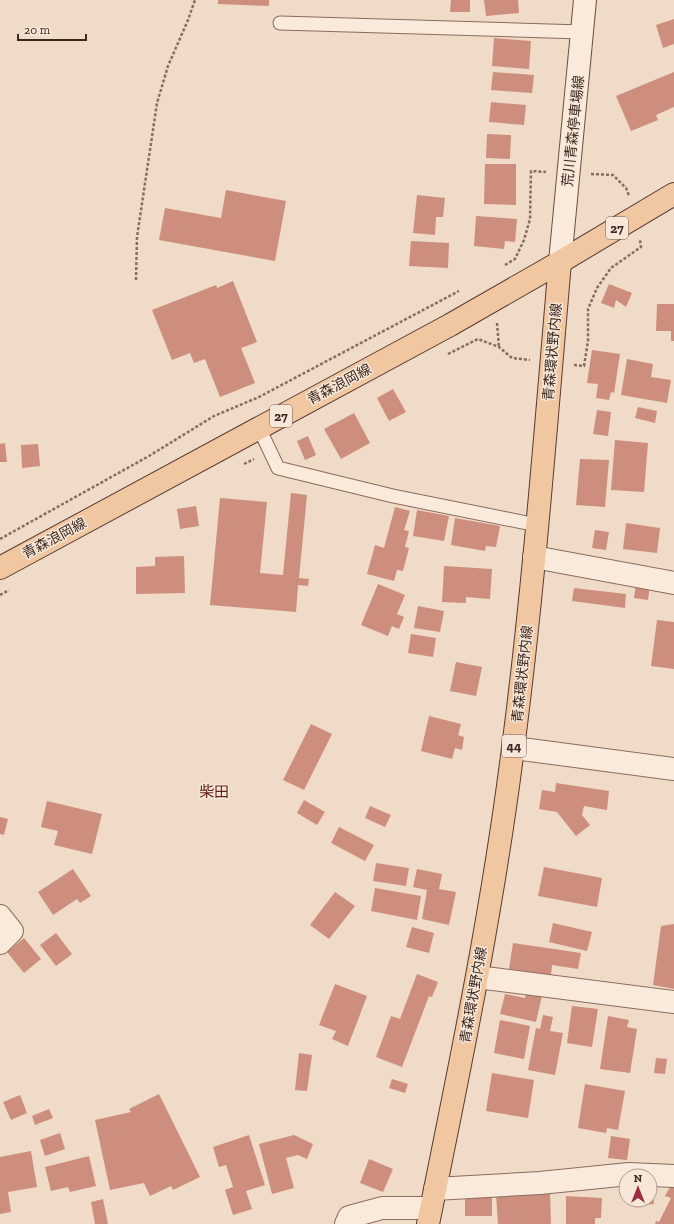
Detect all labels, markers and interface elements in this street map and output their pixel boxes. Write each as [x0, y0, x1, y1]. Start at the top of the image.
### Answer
scale bar [18, 16, 86, 42]
text: 20 m [24, 23, 51, 37]
street label: 荒川青森停車場線 [559, 74, 588, 188]
road number: 27 [606, 217, 628, 239]
street label: 青森環状野内線 [540, 302, 565, 402]
street label: 青森浪岡線 [304, 361, 374, 408]
road number: 27 [270, 405, 292, 427]
street label: 青森浪岡線 [19, 515, 89, 562]
street label: 青森環状野内線 [509, 624, 536, 724]
road number: 44 [502, 735, 526, 757]
district label: 柴田 [199, 783, 229, 801]
street label: 青森環状野内線 [457, 945, 490, 1045]
north arrow [618, 1168, 658, 1208]
text: N [634, 1172, 643, 1185]

